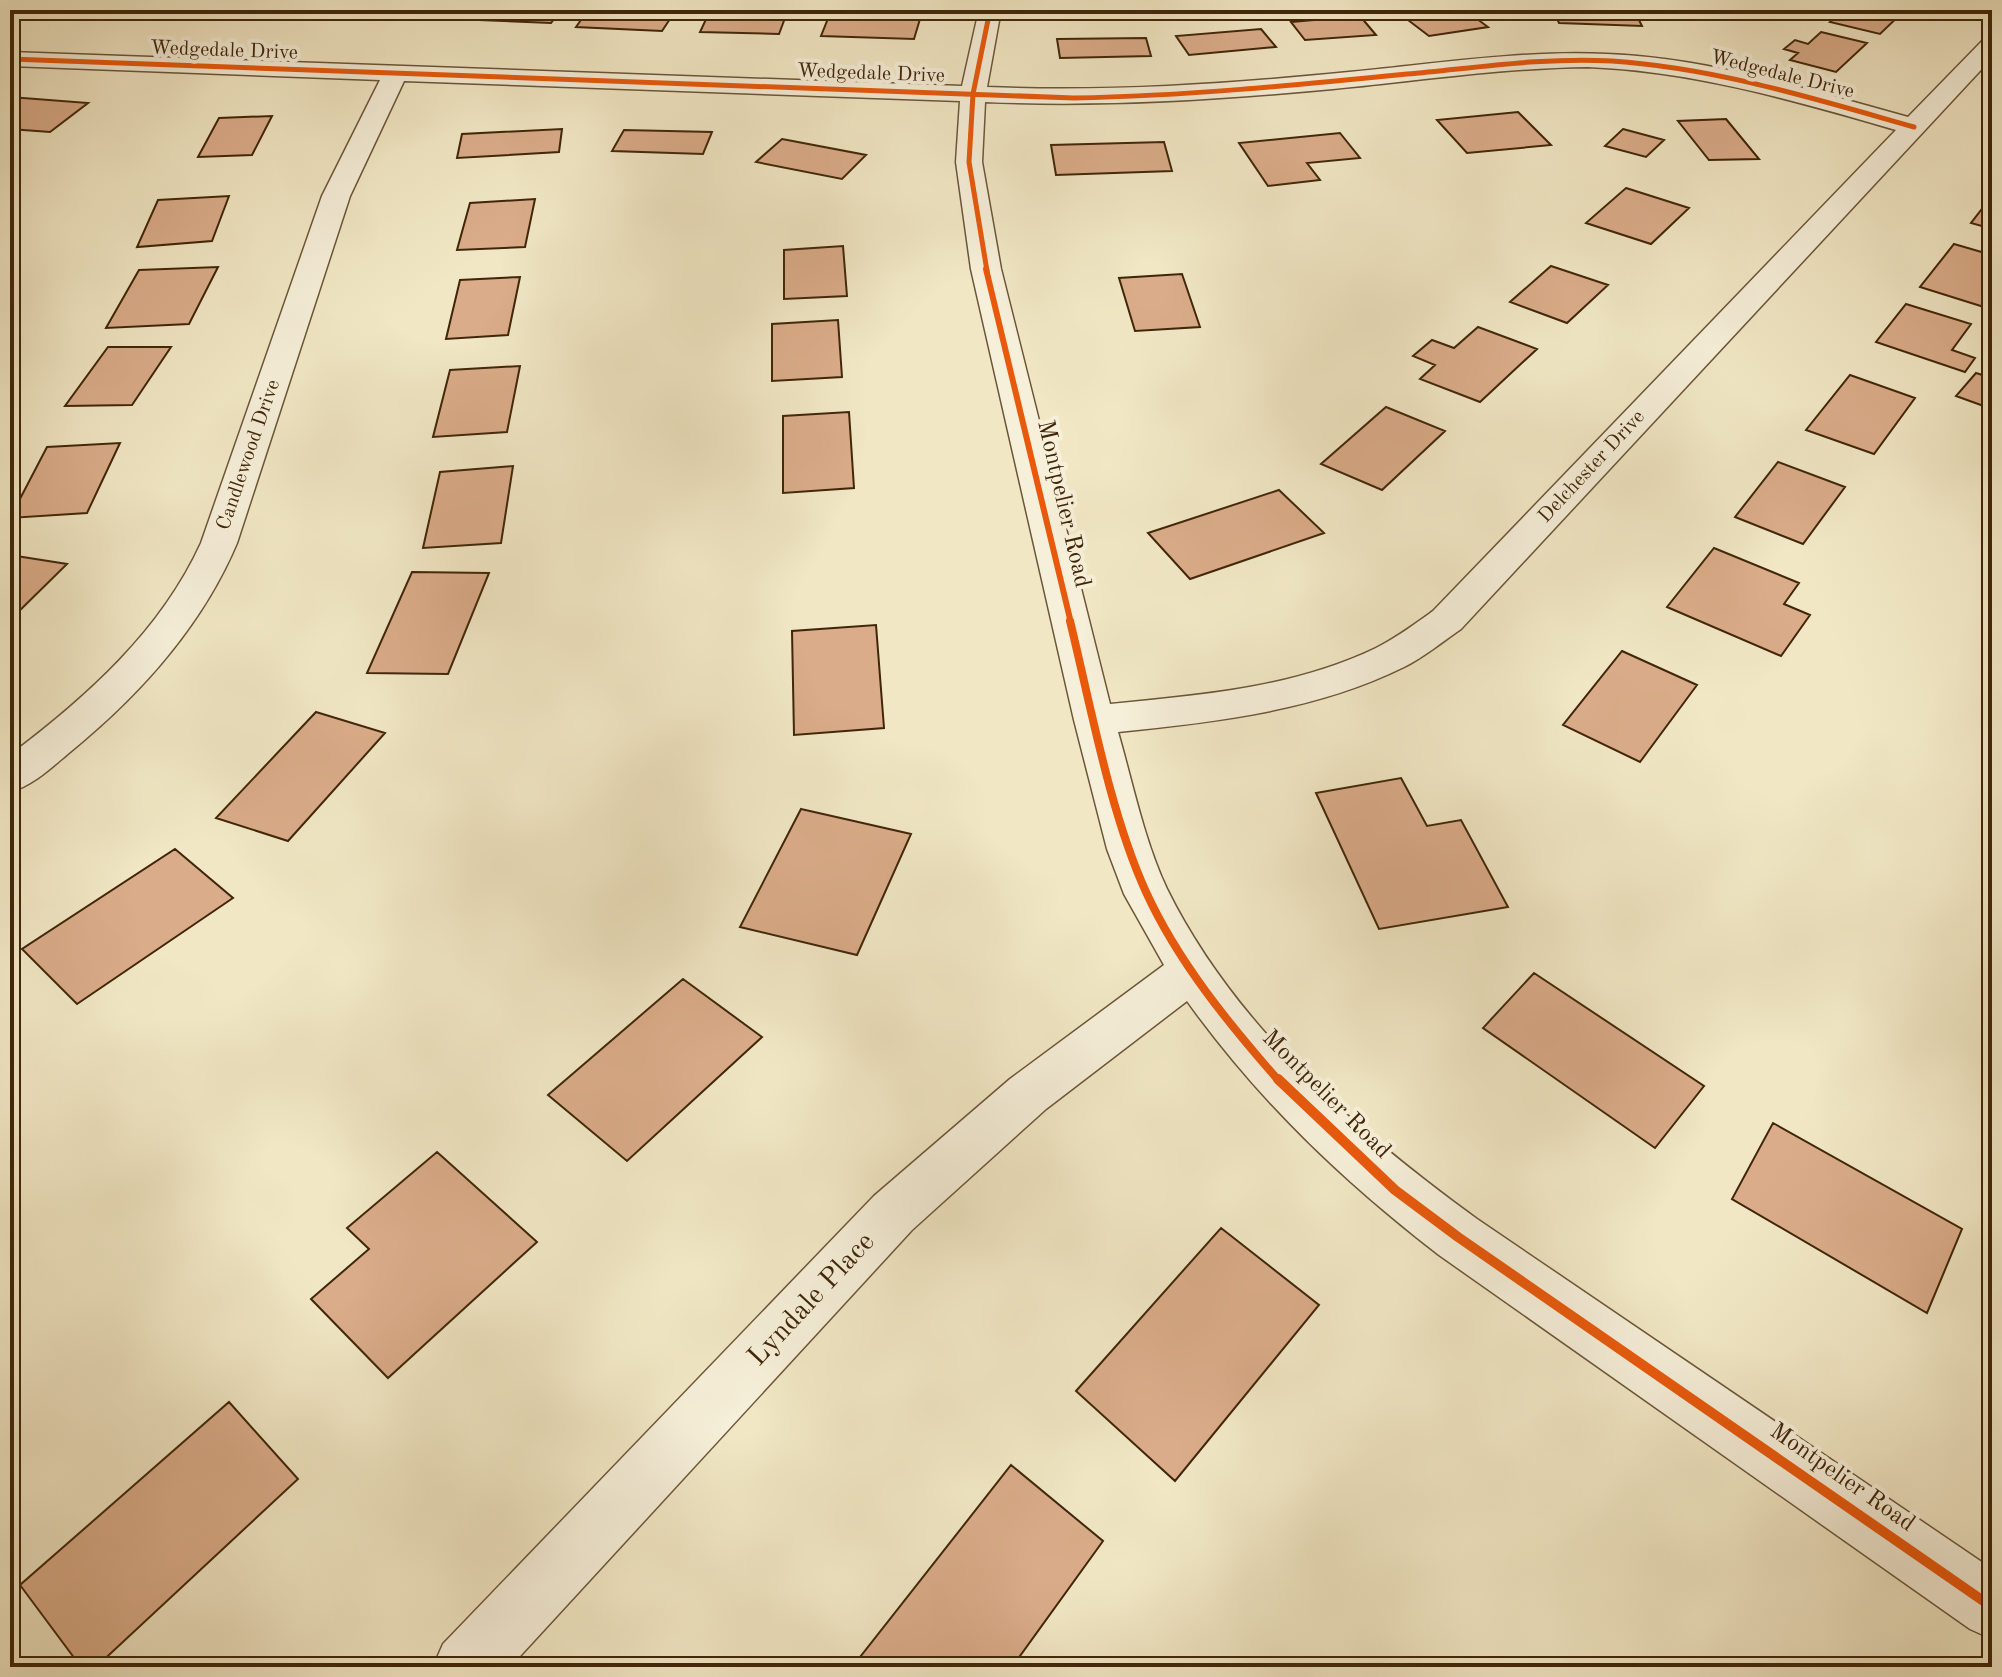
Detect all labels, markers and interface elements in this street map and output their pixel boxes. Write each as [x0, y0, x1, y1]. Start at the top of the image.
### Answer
street label: Wedgedale Drive [150, 38, 298, 64]
street label: Wedgedale Drive [1708, 47, 1856, 103]
street label: Wedgedale Drive [797, 61, 945, 87]
street label: Candlewood Drive [214, 377, 284, 533]
street label: Delchester Drive [1535, 407, 1649, 527]
street label: Montpelier Road [1032, 418, 1094, 590]
street label: Montpelier Road [1257, 1026, 1395, 1164]
street label: Lyndale Place [743, 1228, 881, 1372]
street label: Montpelier Road [1765, 1419, 1919, 1537]

